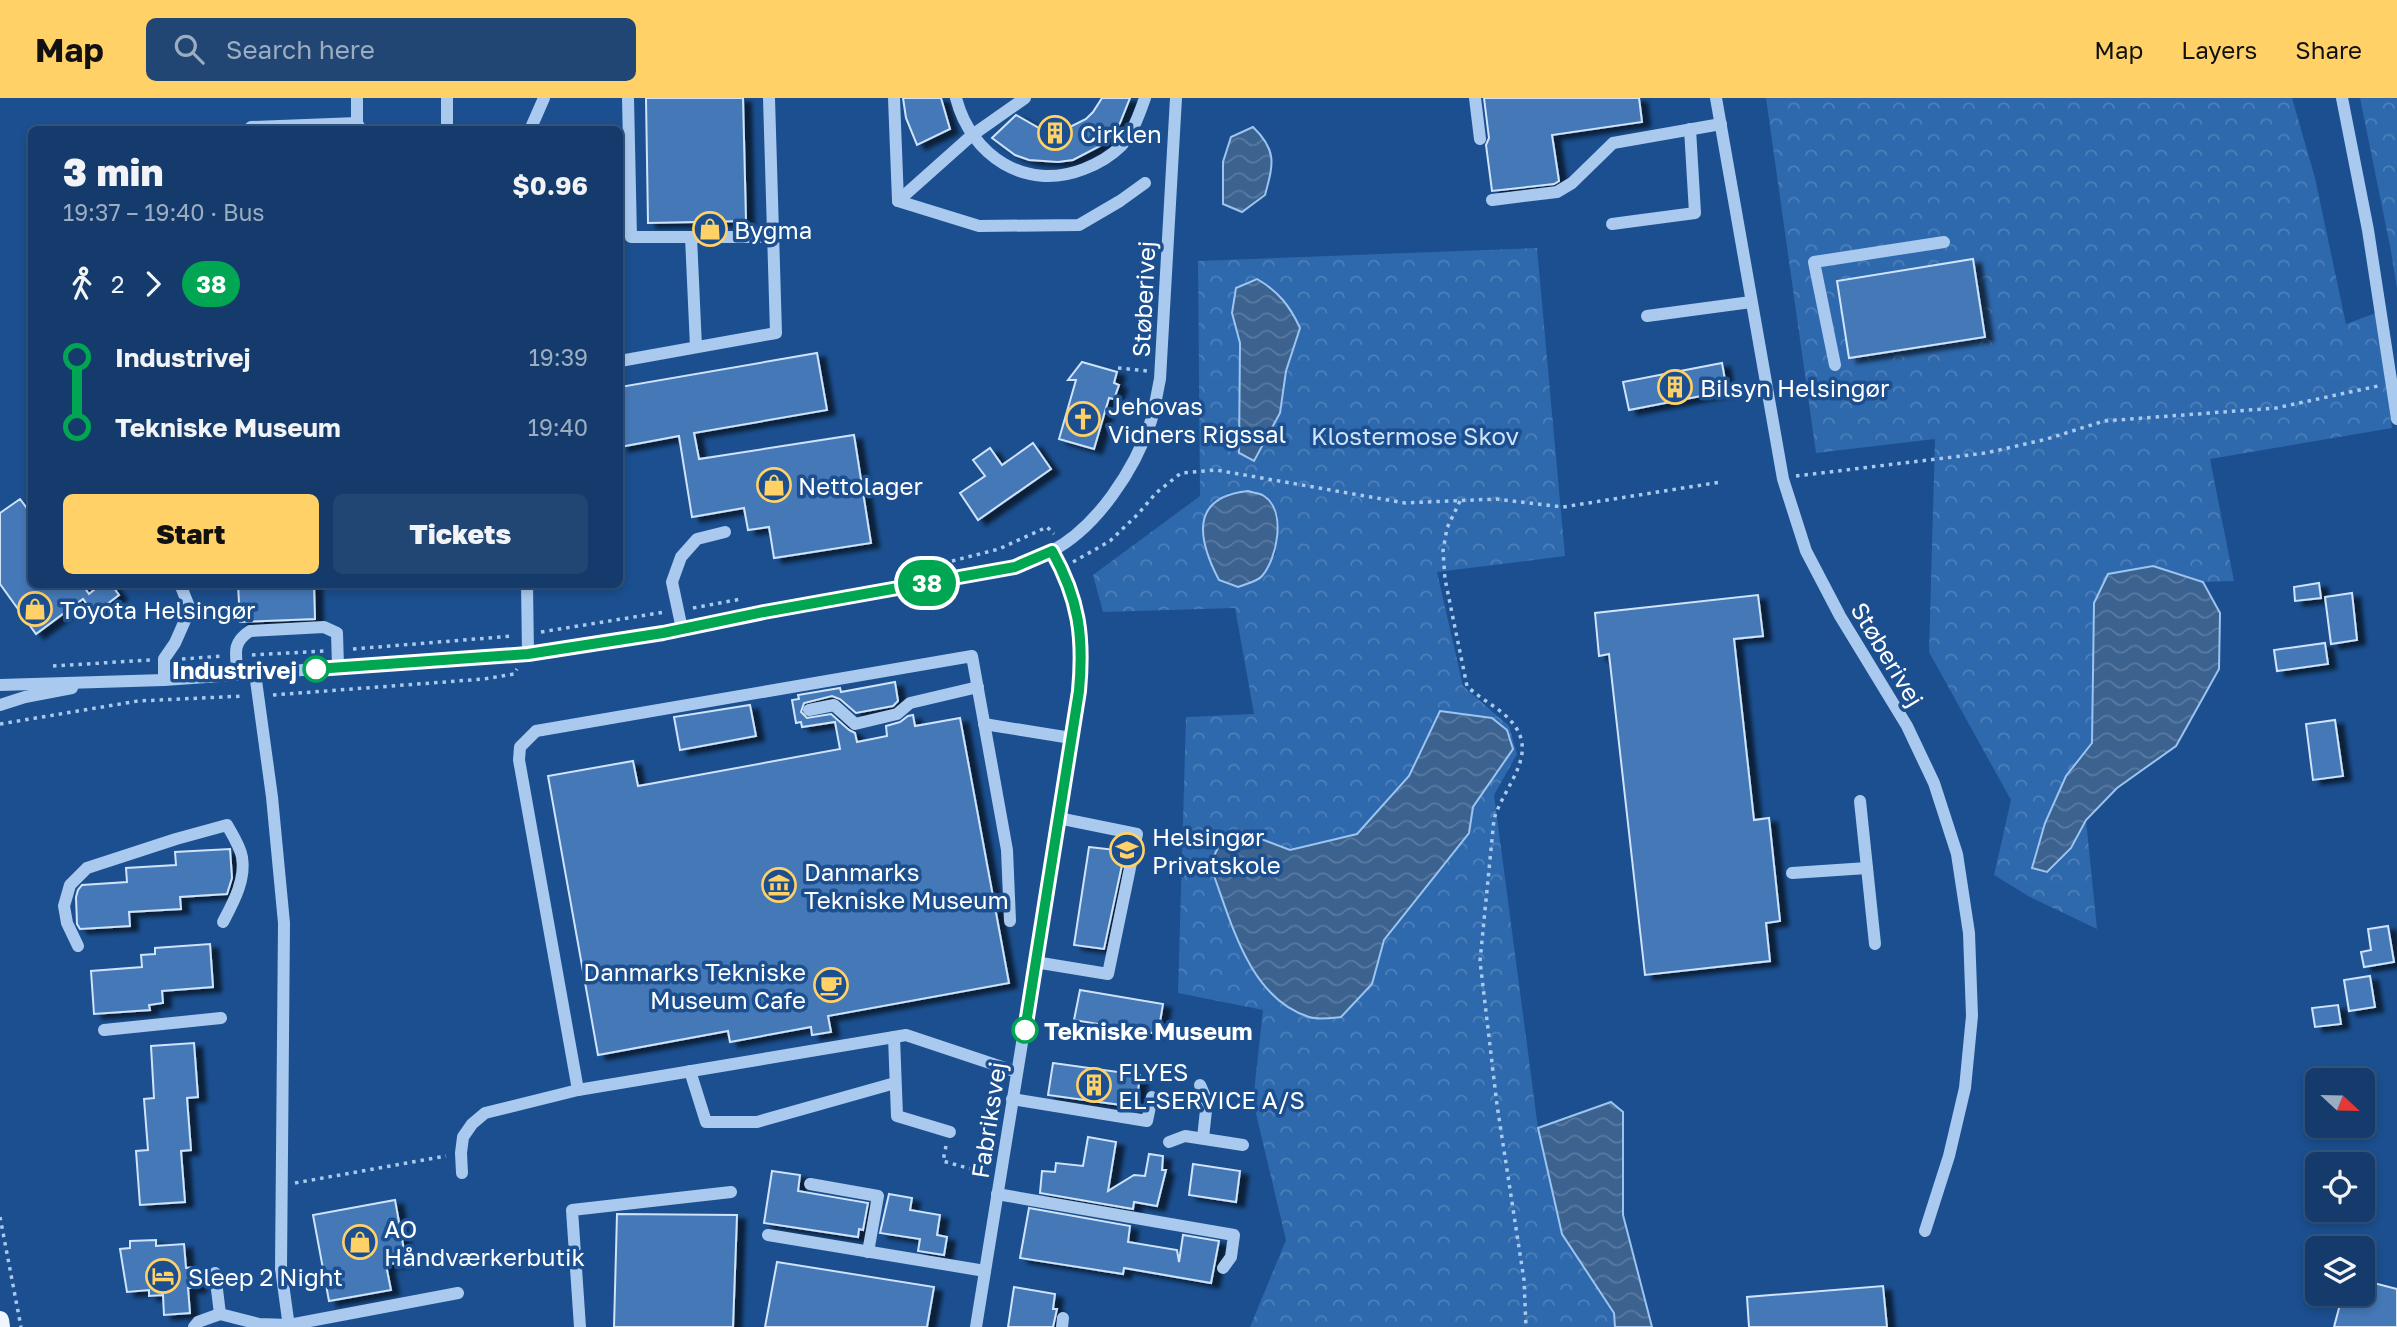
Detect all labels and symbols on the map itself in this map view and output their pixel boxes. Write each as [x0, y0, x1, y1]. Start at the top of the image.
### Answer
building icon: Cirklen [1036, 114, 1074, 152]
place label: Cirklen [1080, 119, 1162, 148]
shop icon: Bygma [691, 210, 729, 248]
place label: Bygma [734, 215, 812, 244]
street label: Støberivej [1125, 240, 1161, 358]
building icon: Bilsyn Helsingør [1656, 368, 1694, 406]
place label: Bilsyn Helsingør [1700, 373, 1889, 402]
place label: Jehovas Vidners Rigssal [1108, 391, 1286, 448]
church icon: Jehovas Vidners Rigssal [1064, 400, 1102, 438]
park label: Klostermose Skov [1311, 421, 1519, 450]
shop icon: Nettolager [755, 466, 793, 504]
place label: Nettolager [798, 471, 923, 500]
line badge: 38 [895, 560, 958, 606]
shop icon: Toyota Helsingør [16, 590, 54, 628]
place label: Toyota Helsingør [60, 595, 255, 624]
street label: Støberivej [1846, 597, 1930, 711]
place label: Industrivej [172, 655, 297, 684]
marker: Industrivej [303, 656, 329, 682]
place label: Helsingør Privatskole [1152, 822, 1281, 879]
school or university icon: Helsingør Privatskole [1108, 831, 1146, 869]
place label: Danmarks Tekniske Museum [804, 857, 1009, 914]
museum icon: Danmarks Tekniske Museum [760, 866, 798, 904]
place label: Danmarks Tekniske Museum Cafe [583, 957, 806, 1014]
cafe icon: Danmarks Tekniske Museum Cafe [812, 966, 850, 1004]
place label: Tekniske Museum [1044, 1016, 1252, 1045]
marker: Tekniske Museum [1012, 1017, 1038, 1043]
place label: FLYES EL-SERVICE A/S [1118, 1057, 1305, 1114]
street label: Fabriksvej [964, 1060, 1012, 1180]
building icon: FLYES EL-SERVICE A/S [1075, 1066, 1113, 1104]
north arrow [2305, 1068, 2375, 1138]
place label: AO Håndværkerbutik [384, 1214, 585, 1271]
shop icon: AO Håndværkerbutik [341, 1223, 379, 1261]
hotel icon: Sleep 2 Night [144, 1257, 182, 1295]
place label: Sleep 2 Night [188, 1262, 343, 1291]

